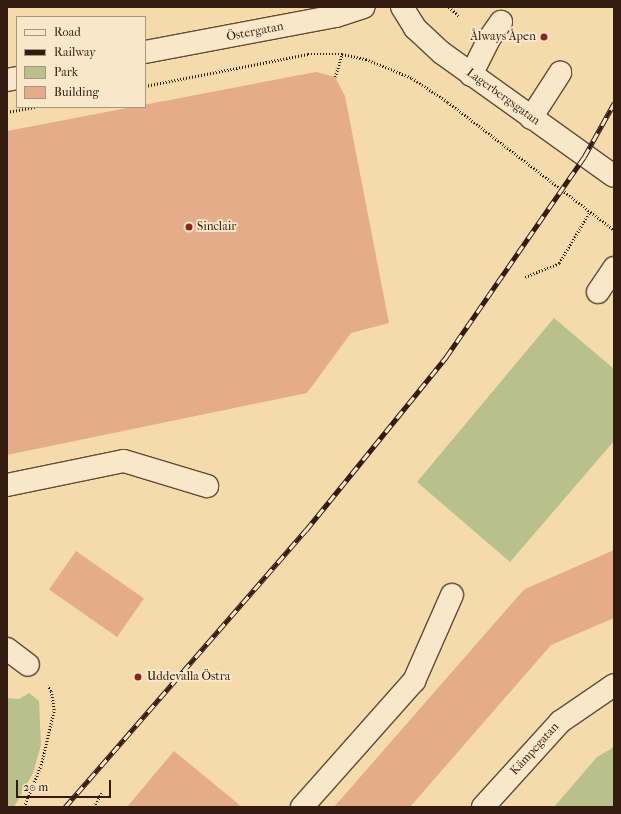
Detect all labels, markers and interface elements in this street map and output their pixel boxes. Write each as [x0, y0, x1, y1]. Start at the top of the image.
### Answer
legend [16, 16, 146, 108]
street label: Östergatan [225, 19, 285, 45]
text: Road [54, 25, 81, 39]
place label: Ålways Åpen [470, 30, 536, 44]
marker: Ålways Åpen [539, 32, 549, 42]
text: Railway [54, 45, 96, 59]
text: Park [54, 65, 78, 79]
street label: Lagerbergsgatan [464, 66, 542, 128]
text: Building [54, 85, 99, 99]
place label: Sinclair [197, 220, 236, 234]
marker: Sinclair [184, 222, 194, 232]
place label: Uddevalla Östra [147, 670, 230, 684]
marker: Uddevalla Östra [132, 671, 144, 683]
street label: Kämpegatan [508, 720, 562, 778]
scale bar [18, 772, 113, 798]
text: 20 m [23, 780, 48, 794]

